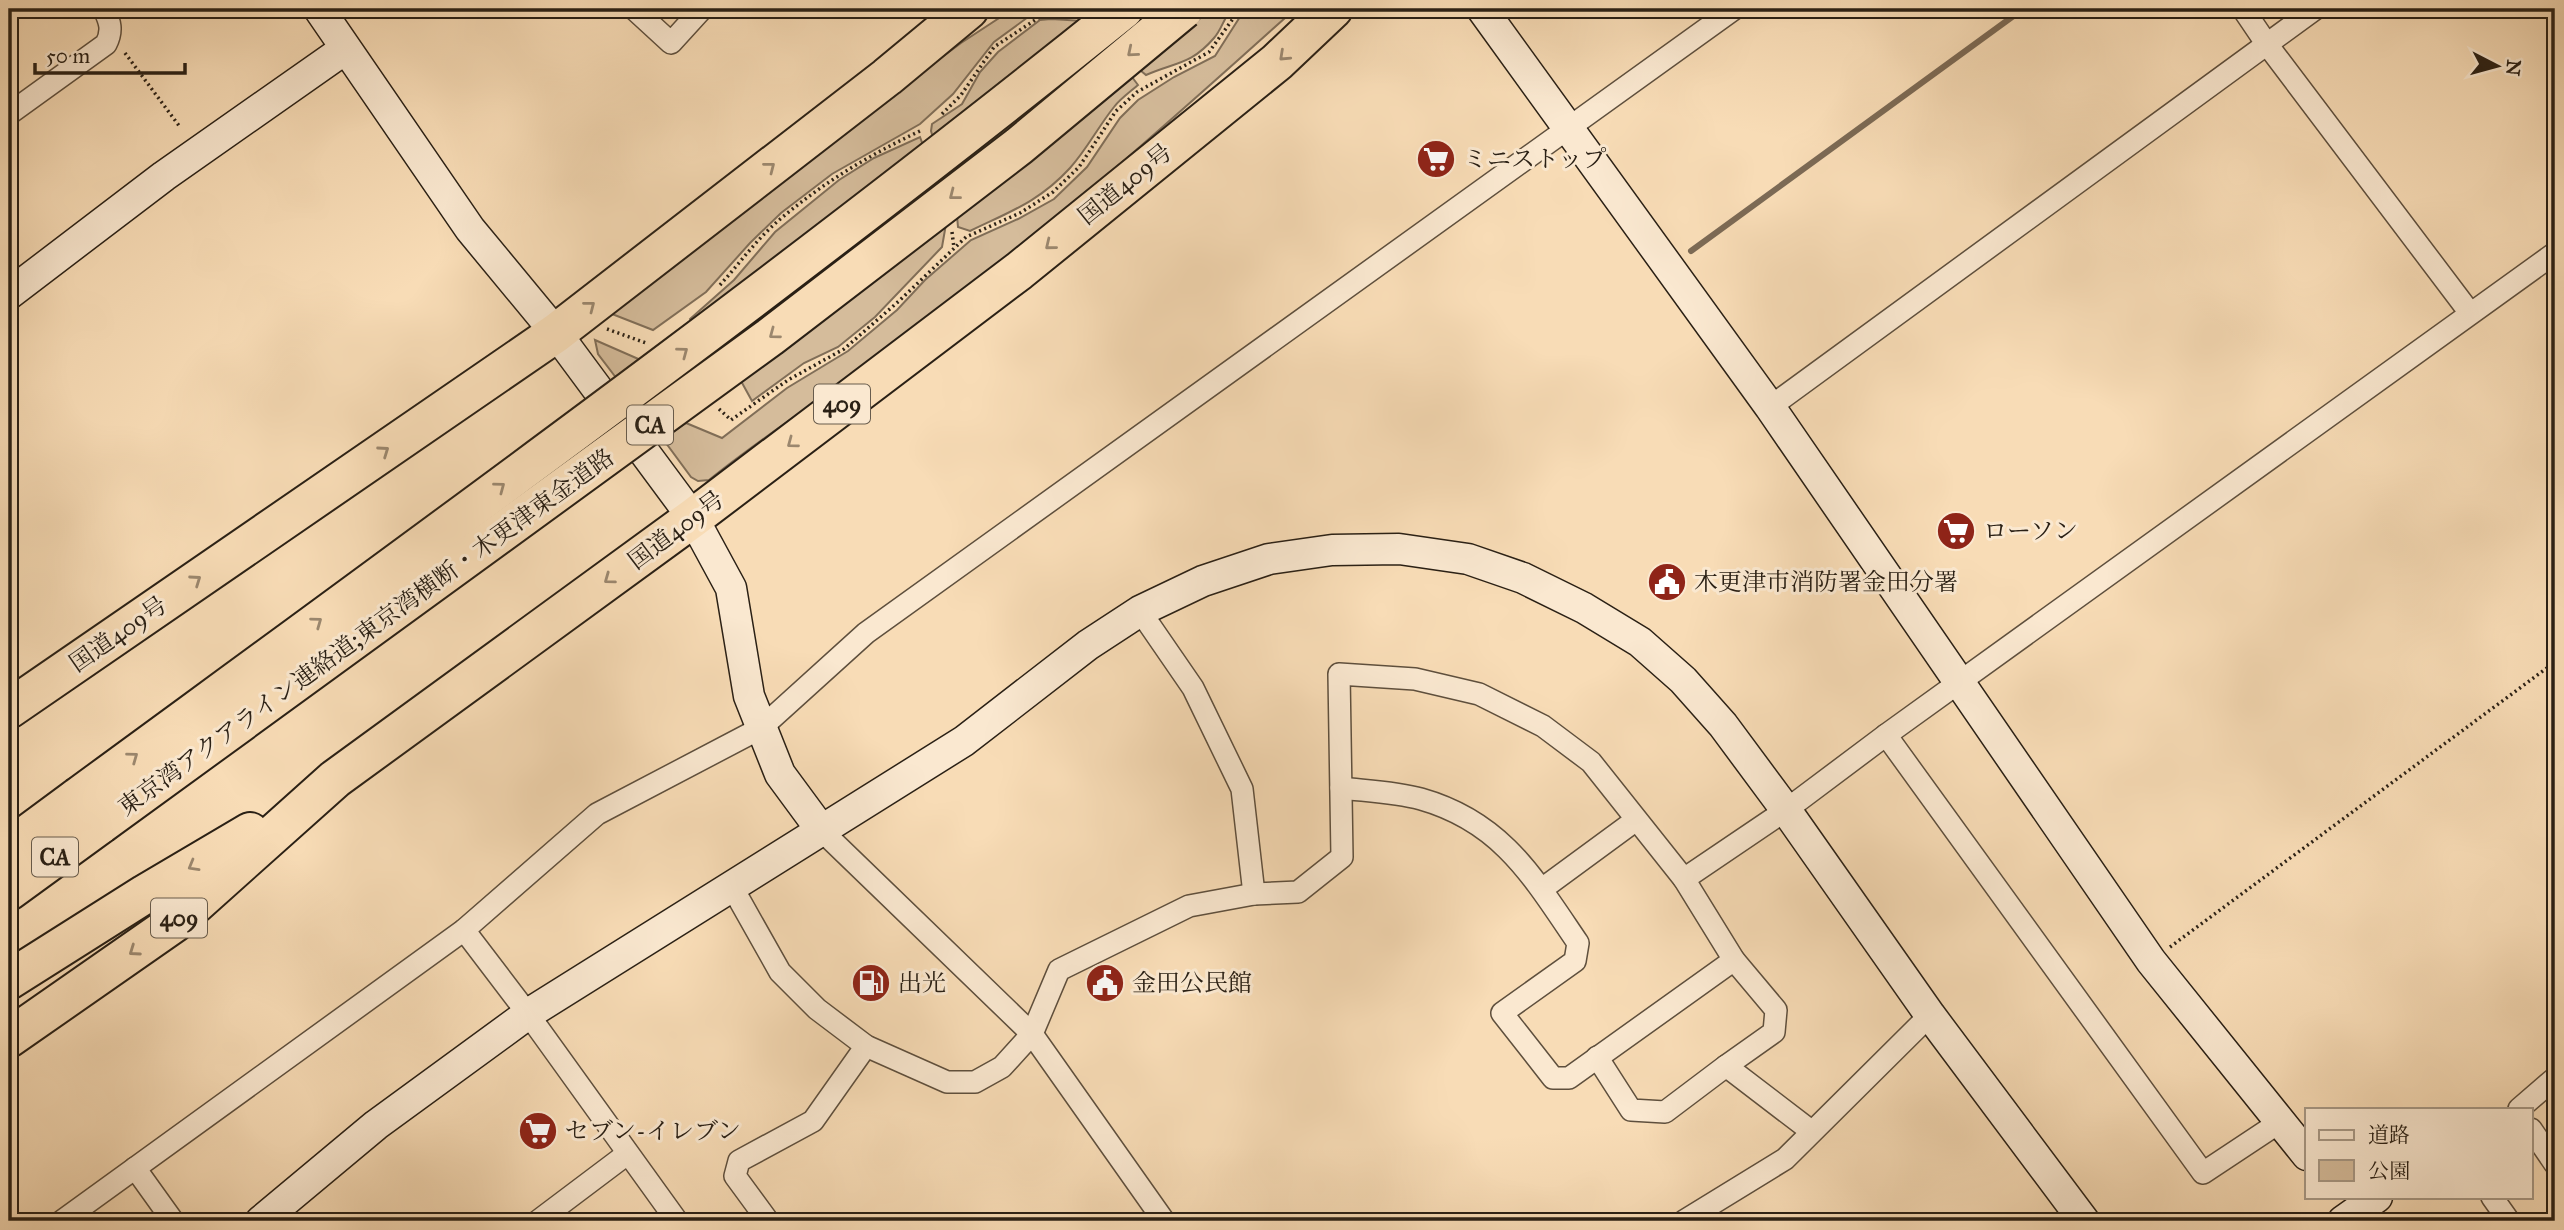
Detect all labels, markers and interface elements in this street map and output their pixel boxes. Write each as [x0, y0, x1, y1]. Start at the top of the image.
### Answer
scale bar [35, 32, 186, 76]
north arrow [2462, 32, 2532, 102]
text: 50 m [46, 43, 91, 69]
one-way arrow [1127, 44, 1140, 56]
one-way arrow [1279, 47, 1292, 60]
text: N [2501, 59, 2526, 77]
street label: 国道409号 [1072, 137, 1178, 231]
supermarket icon: ミニストップ [1415, 138, 1457, 180]
place label: ミニストップ [1463, 144, 1606, 174]
one-way arrow [762, 163, 775, 176]
one-way arrow [950, 186, 962, 199]
one-way arrow [1046, 237, 1058, 250]
one-way arrow [582, 301, 595, 314]
one-way arrow [769, 325, 782, 338]
one-way arrow [675, 348, 687, 360]
road number: 409 [814, 384, 870, 424]
road number: CA [627, 406, 673, 444]
one-way arrow [787, 435, 799, 447]
street label: 東京湾アクアライン連絡道;東京湾横断・木更津東金道路 [112, 442, 620, 822]
one-way arrow [376, 447, 389, 459]
one-way arrow [492, 483, 505, 495]
street label: 国道409号 [622, 484, 730, 576]
supermarket icon: ローソン [1935, 510, 1977, 552]
place label: ローソン [1983, 516, 2078, 546]
public building icon: 木更津市消防署金田分署 [1646, 561, 1688, 603]
place label: 木更津市消防署金田分署 [1694, 567, 1958, 597]
one-way arrow [604, 571, 617, 583]
one-way arrow [188, 576, 201, 588]
street label: 国道409号 [63, 590, 173, 678]
one-way arrow [309, 618, 321, 630]
one-way arrow [125, 753, 138, 765]
road number: CA [32, 838, 78, 876]
one-way arrow [188, 858, 201, 871]
road number: 409 [151, 898, 207, 937]
one-way arrow [129, 943, 142, 955]
fuel station icon: 出光 [850, 962, 892, 1004]
public building icon: 金田公民館 [1084, 962, 1126, 1004]
place label: 出光 [898, 968, 946, 998]
place label: 金田公民館 [1132, 968, 1252, 998]
legend [2305, 1108, 2532, 1198]
supermarket icon: セブン-イレブン [517, 1110, 559, 1152]
place label: セブン-イレブン [565, 1116, 741, 1146]
text: 道路 [2368, 1122, 2410, 1148]
text: 公園 [2368, 1158, 2410, 1184]

